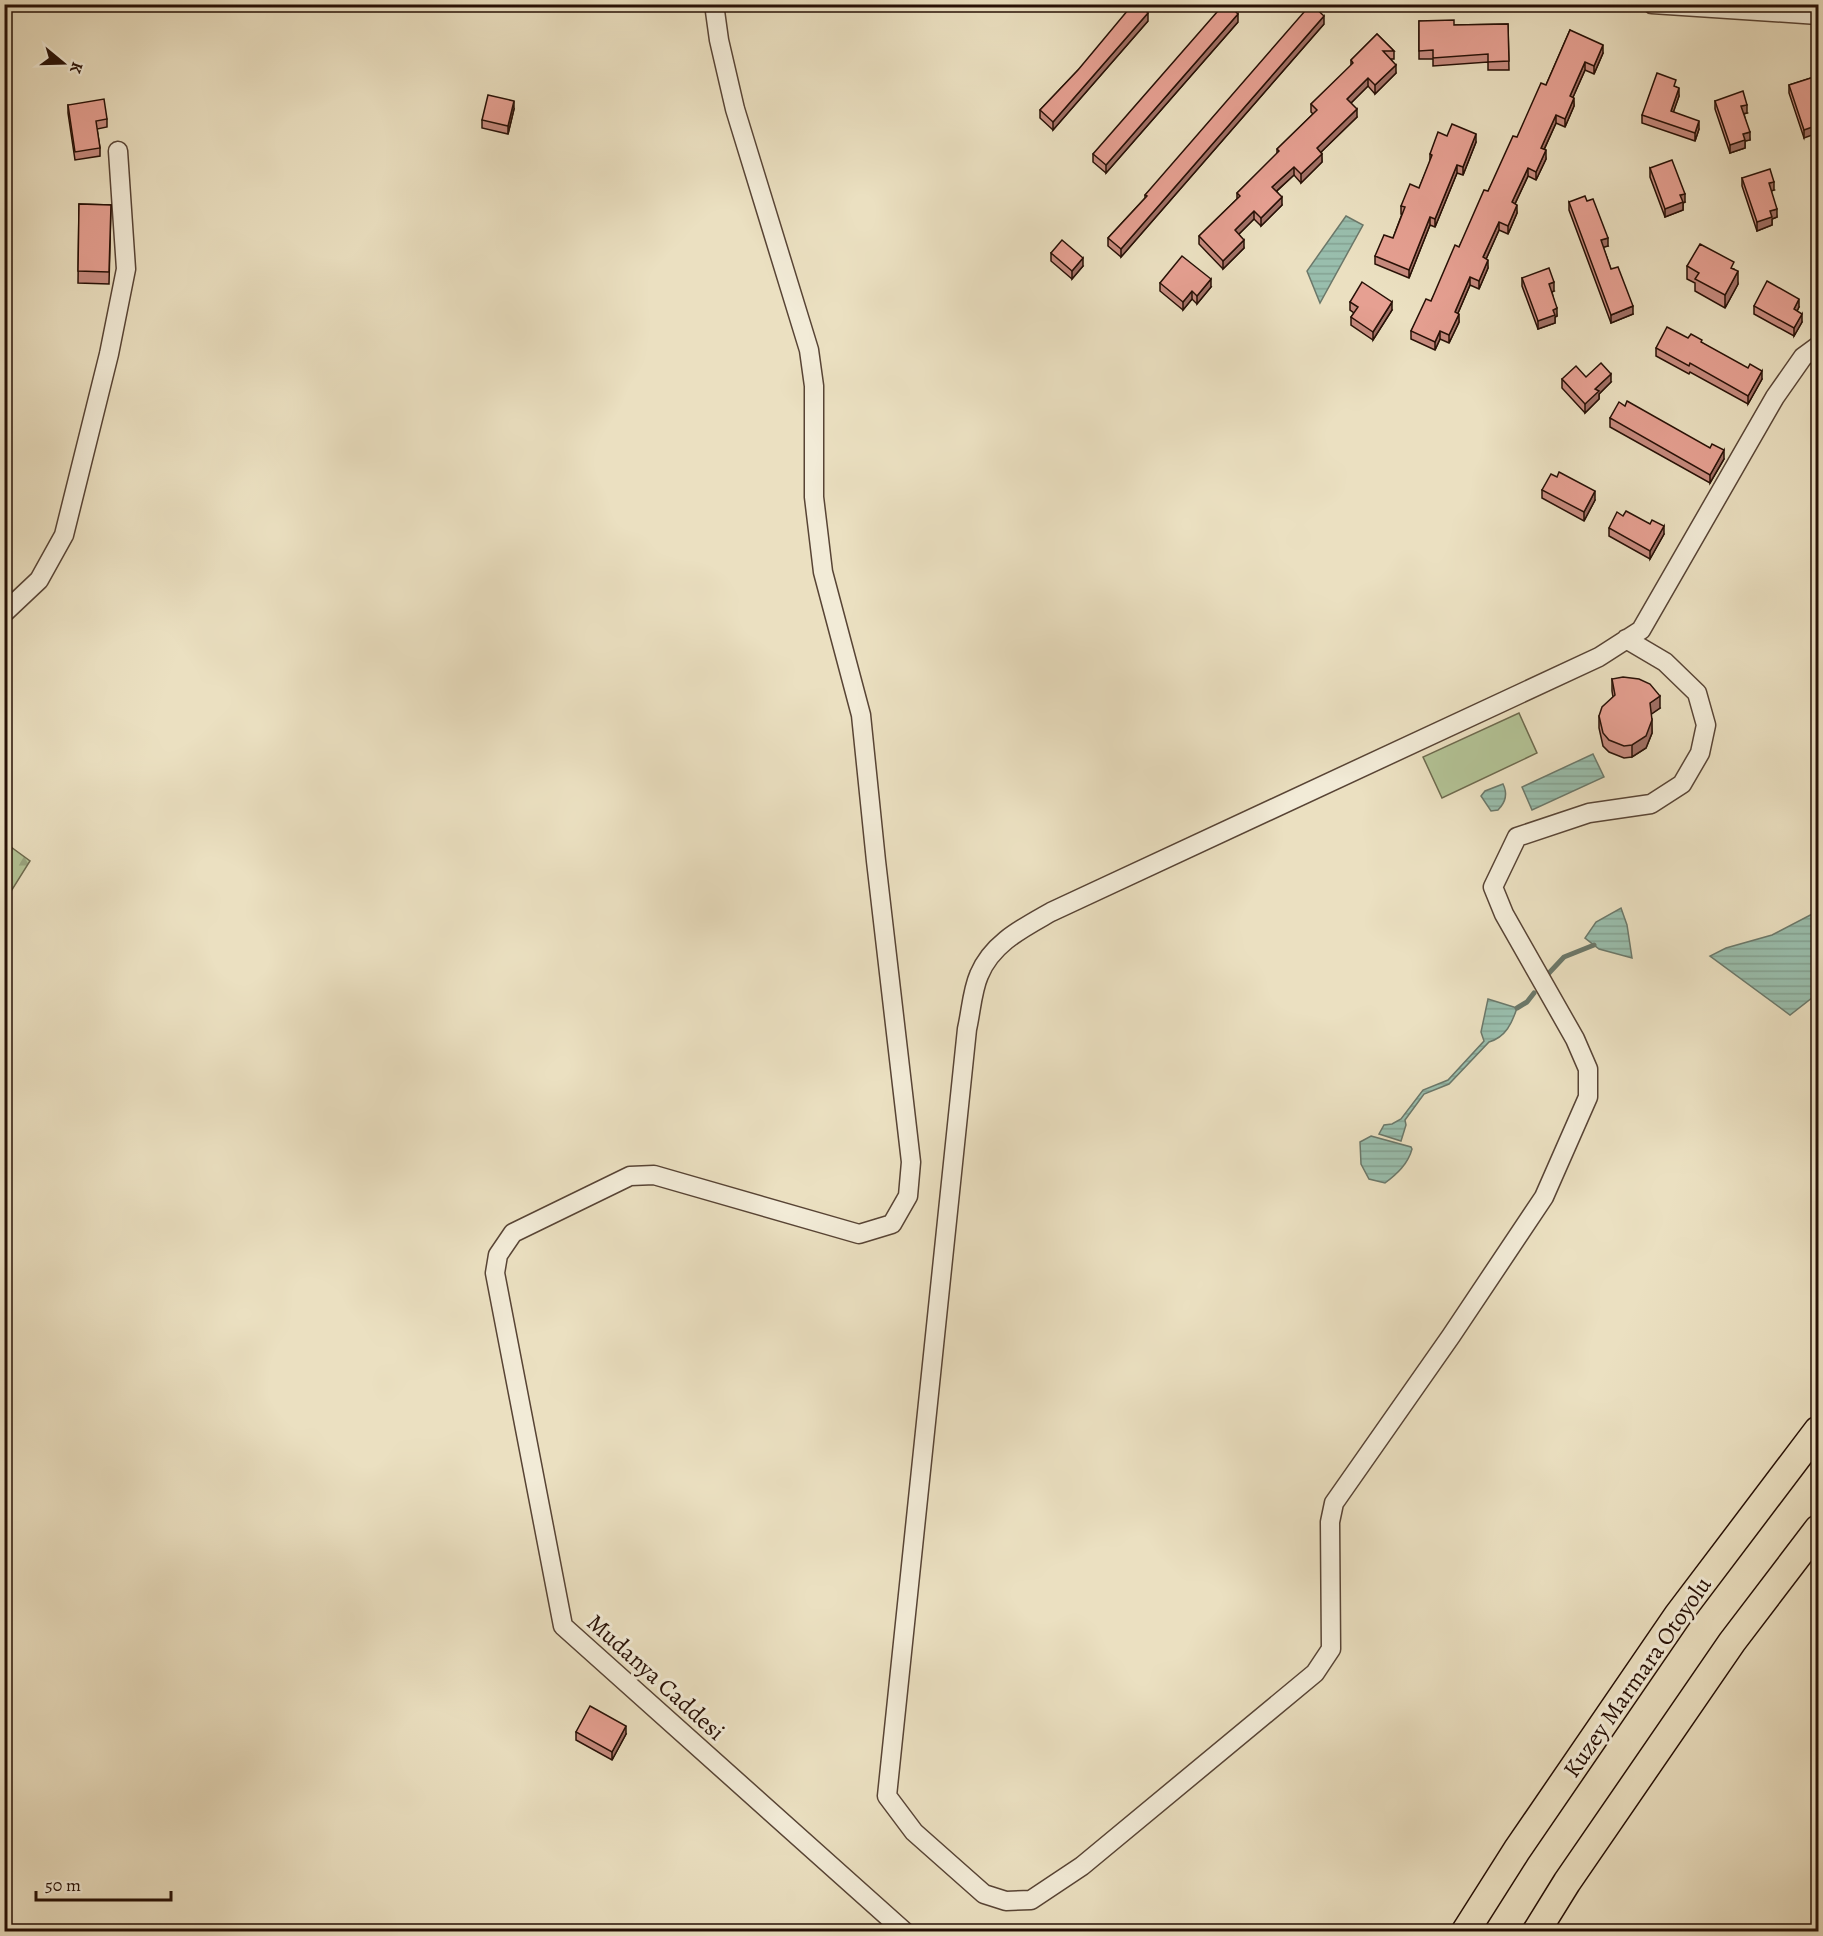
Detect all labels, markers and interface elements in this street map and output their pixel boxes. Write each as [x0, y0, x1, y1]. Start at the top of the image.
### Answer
north arrow [33, 33, 93, 93]
text: K [64, 59, 88, 77]
street label: Kuzey Marmara Otoyolu [1555, 1570, 1719, 1784]
street label: Mudanya Caddesi [580, 1607, 732, 1747]
scale bar [36, 1864, 171, 1902]
text: 50 m [45, 1873, 81, 1897]

